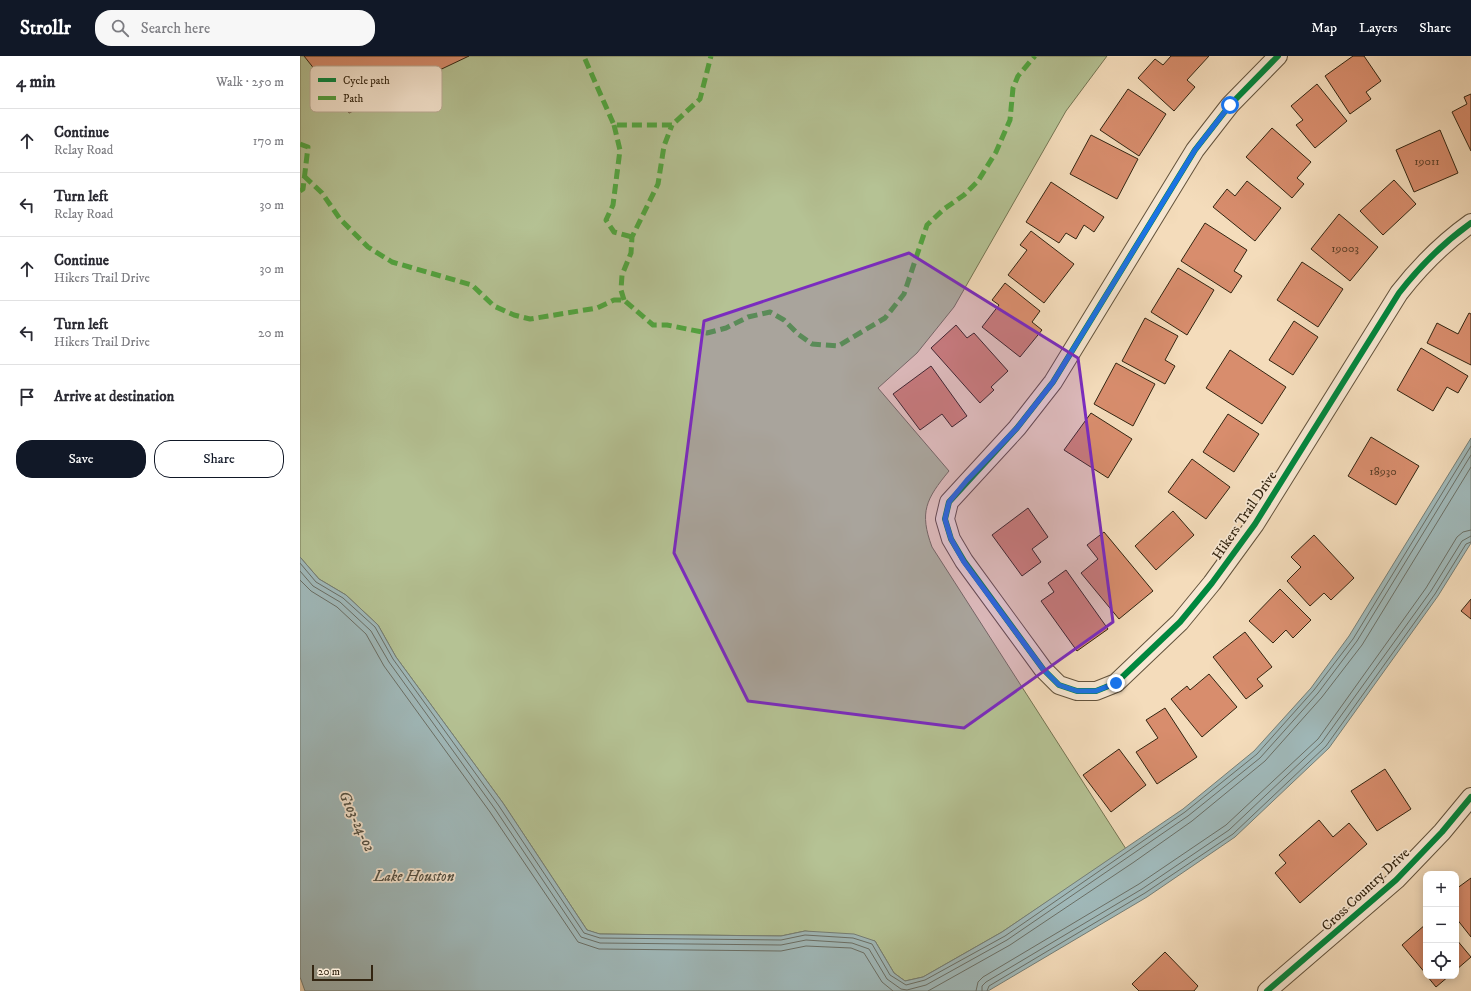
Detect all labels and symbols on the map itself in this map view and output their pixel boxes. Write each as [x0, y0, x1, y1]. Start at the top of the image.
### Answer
legend [310, 66, 442, 112]
text: Cycle path [343, 74, 390, 88]
text: Path [343, 92, 364, 106]
route start [1221, 96, 1239, 114]
house number: 19011 [1414, 154, 1440, 169]
house number: 19003 [1331, 241, 1359, 256]
house number: 18930 [1369, 464, 1397, 479]
street label: Hikers Trail Drive [1209, 468, 1281, 563]
route end [1107, 674, 1125, 692]
water label: G103-24-02 [334, 788, 379, 855]
street label: Cross Country Drive [1318, 844, 1414, 935]
water label: Lake Houston [373, 867, 455, 886]
scale bar [312, 963, 373, 982]

